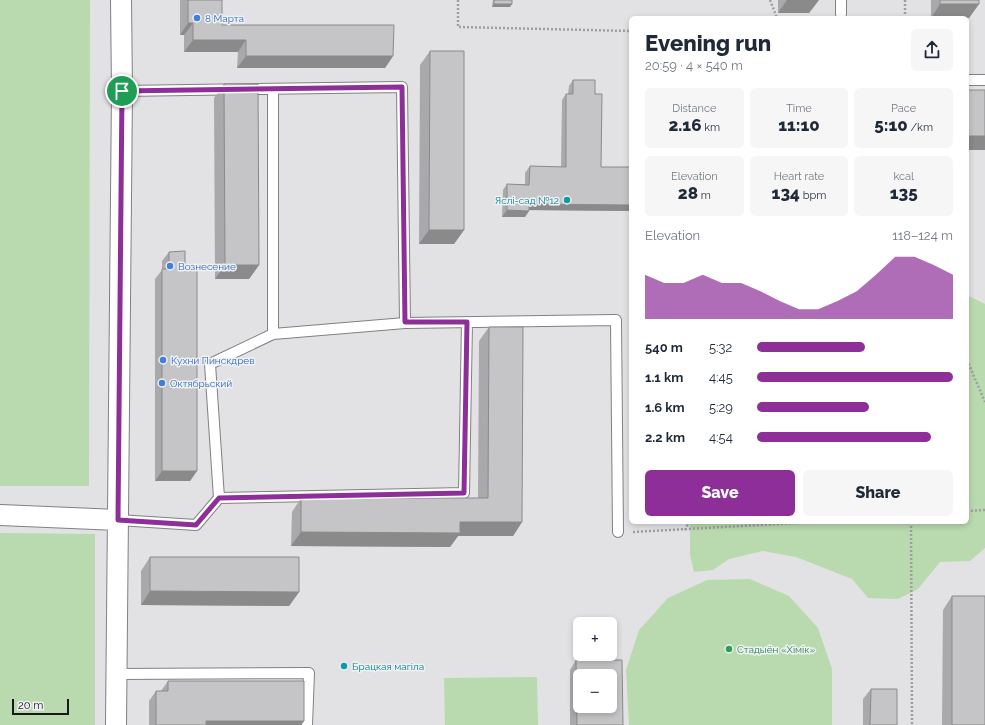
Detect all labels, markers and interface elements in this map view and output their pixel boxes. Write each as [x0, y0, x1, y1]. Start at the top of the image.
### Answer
marker: 8 Марта [192, 13, 202, 23]
place label: 8 Марта [205, 13, 244, 24]
button: share [911, 29, 953, 71]
text: Evening run [645, 30, 771, 56]
text: 20:59 · 4 × 540 m [645, 58, 743, 73]
pin [105, 74, 139, 108]
icon: arrive [111, 80, 133, 102]
text: Distance [672, 102, 716, 115]
text: Time [786, 102, 812, 115]
text: Pace [891, 102, 916, 115]
text: 2.16 [668, 115, 701, 135]
text: 11:10 [778, 115, 820, 135]
text: 5:10 [874, 115, 908, 135]
text: km [701, 121, 720, 134]
text: /km [908, 121, 933, 134]
text: Elevation [671, 170, 718, 183]
text: Heart rate [774, 170, 824, 183]
text: kcal [893, 170, 914, 183]
text: 28 [678, 183, 698, 203]
text: 134 [772, 183, 800, 203]
text: 135 [890, 183, 918, 203]
text: m [698, 189, 711, 202]
text: bpm [800, 189, 826, 202]
place label: Яслі-сад №12 [495, 195, 559, 206]
marker: Яслі-сад №12 [562, 195, 572, 205]
text: Elevation [645, 228, 700, 243]
text: 118–124 m [892, 228, 953, 243]
marker: Вознесение [165, 261, 175, 271]
place label: Вознесение [178, 261, 236, 272]
text: 540 m [645, 340, 683, 355]
text: 5:32 [709, 340, 732, 355]
marker: Кухни Пинскдрев [158, 355, 168, 365]
place label: Кухни Пинскдрев [171, 355, 255, 366]
text: 1.1 km [645, 370, 683, 385]
text: 4:45 [709, 370, 733, 385]
marker: Октябрьский [157, 378, 167, 388]
place label: Октябрьский [170, 378, 232, 389]
text: 1.6 km [645, 400, 685, 415]
text: 5:29 [709, 400, 733, 415]
text: 2.2 km [645, 430, 685, 445]
text: 4:54 [709, 430, 733, 445]
button: Save [645, 470, 795, 516]
button: Share [803, 470, 953, 516]
map controls [573, 617, 617, 713]
button: + [573, 617, 617, 661]
marker: Стадыён «Хімік» [724, 644, 734, 654]
place label: Стадыён «Хімік» [737, 644, 816, 655]
marker: Брацкая магіла [339, 661, 349, 671]
place label: Брацкая магіла [352, 661, 424, 672]
button: − [573, 669, 617, 713]
scale bar [12, 697, 69, 716]
text: 20 m [18, 699, 43, 712]

